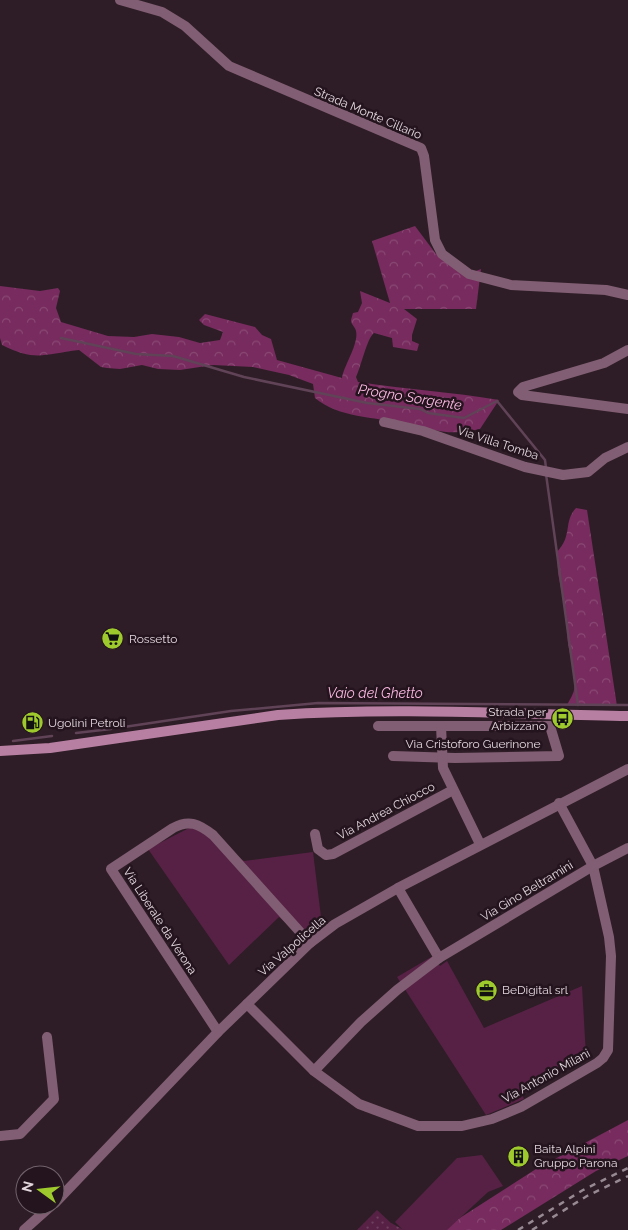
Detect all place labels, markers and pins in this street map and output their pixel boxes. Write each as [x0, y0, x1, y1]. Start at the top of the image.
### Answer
supermarket icon: Rossetto [101, 627, 125, 651]
place label: Rossetto [129, 632, 177, 646]
place label: Strada per Arbizzano [488, 705, 547, 733]
bus stop icon: Strada per Arbizzano [550, 707, 574, 731]
fuel station icon: Ugolini Petroli [20, 711, 44, 735]
place label: Ugolini Petroli [48, 716, 125, 730]
office icon: BeDigital srl [474, 978, 498, 1002]
place label: BeDigital srl [502, 983, 569, 997]
place label: Baita Alpini Gruppo Parona [534, 1142, 618, 1170]
building icon: Baita Alpini Gruppo Parona [506, 1144, 530, 1168]

